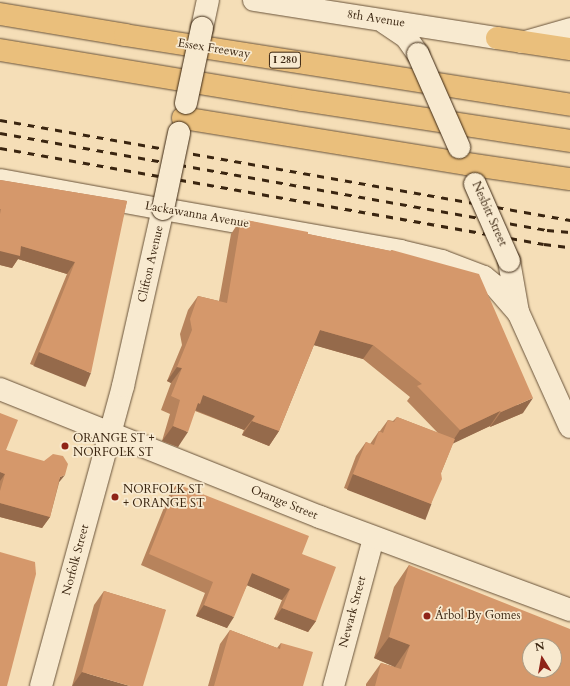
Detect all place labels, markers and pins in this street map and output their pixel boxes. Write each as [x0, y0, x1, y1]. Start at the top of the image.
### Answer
place label: ORANGE ST + NORFOLK ST [73, 432, 155, 460]
marker: ORANGE ST + NORFOLK ST [60, 441, 70, 451]
place label: NORFOLK ST + ORANGE ST [123, 483, 205, 511]
marker: NORFOLK ST + ORANGE ST [110, 492, 120, 502]
place label: Árbol By Gomes [435, 609, 520, 623]
marker: Árbol By Gomes [422, 611, 432, 621]

